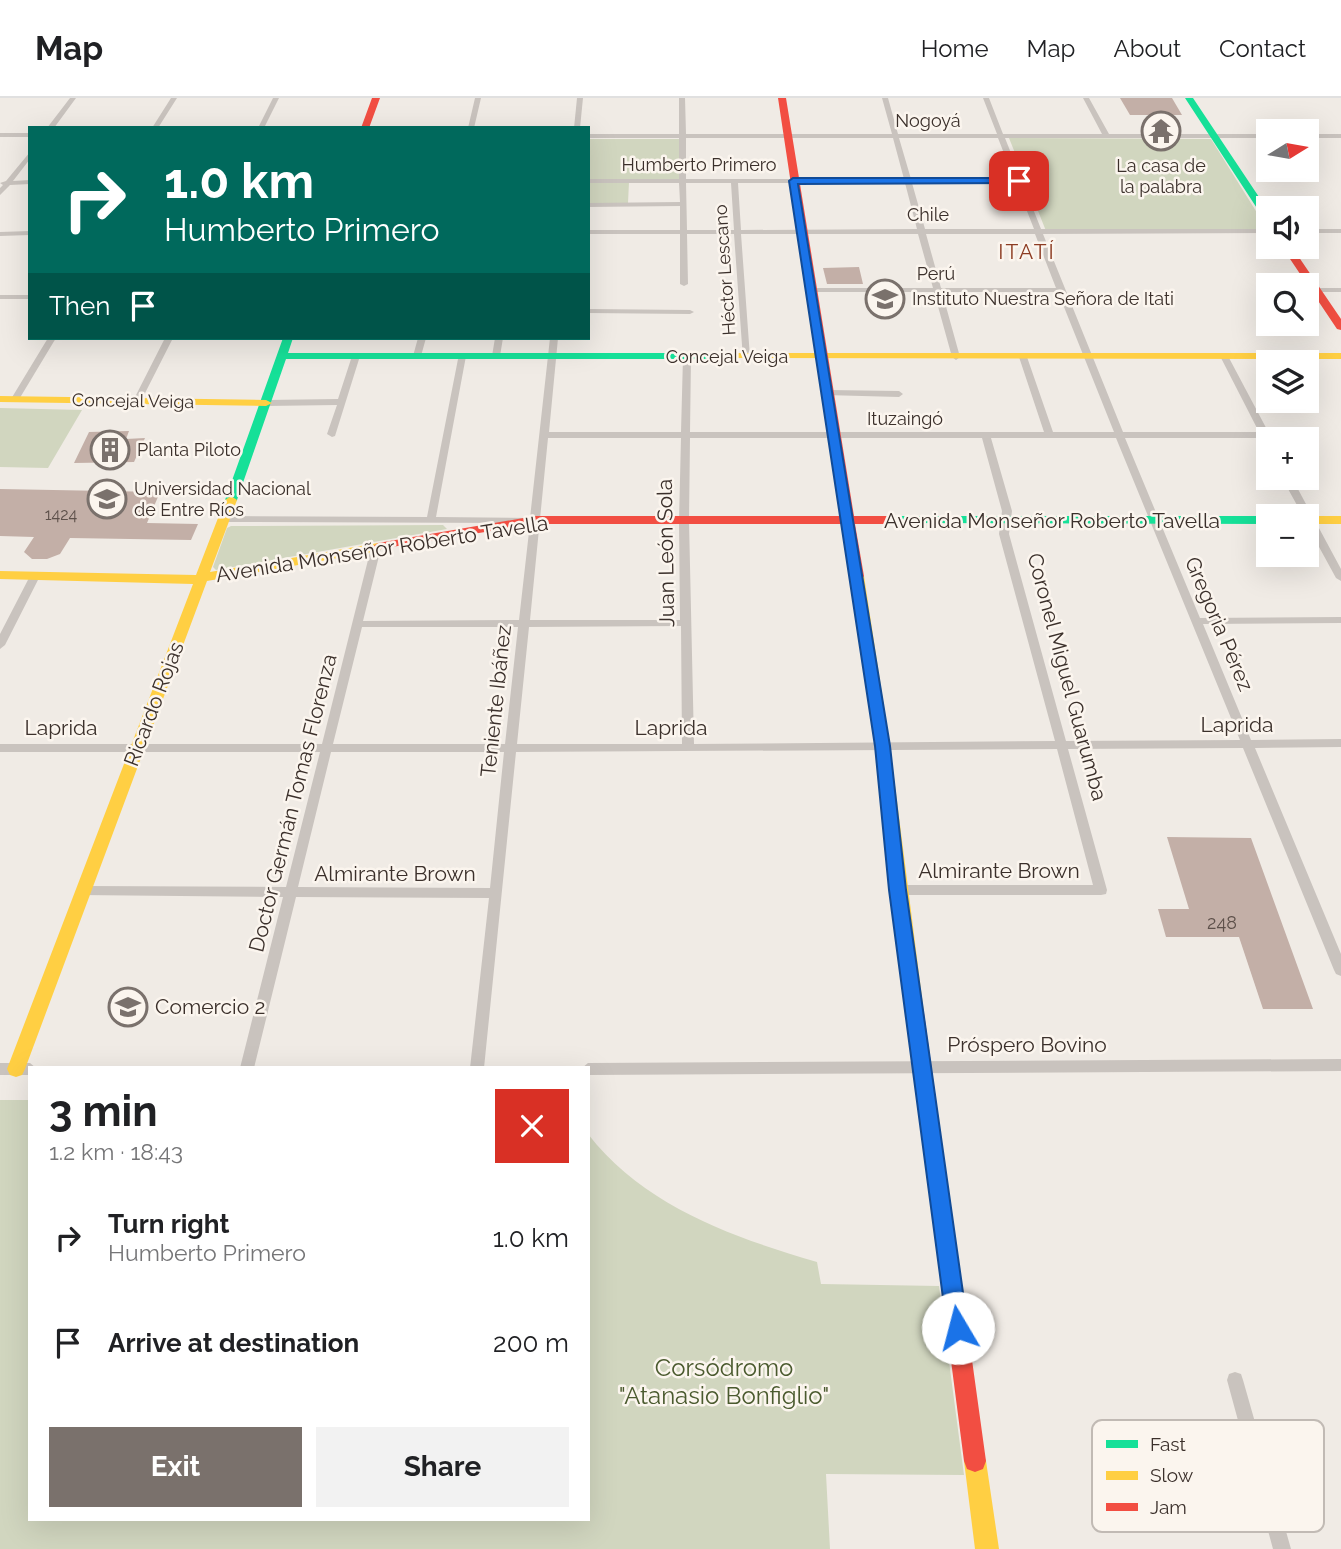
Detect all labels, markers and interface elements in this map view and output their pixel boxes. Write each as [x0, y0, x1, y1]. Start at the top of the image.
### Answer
text: Map [35, 29, 103, 68]
text: Home [921, 34, 989, 63]
text: Map [1027, 34, 1075, 63]
text: About [1113, 34, 1181, 63]
text: Contact [1219, 34, 1306, 63]
street label: Nogoyá [895, 110, 961, 131]
temple icon: La casa de la palabra [1140, 110, 1182, 152]
north arrow [1256, 119, 1320, 182]
map controls [1256, 119, 1319, 567]
pin [989, 151, 1049, 211]
text: 1.0 km [164, 152, 314, 209]
icon: right [49, 154, 140, 245]
street label: Humberto Primero [622, 154, 777, 175]
place label: La casa de la palabra [1116, 155, 1206, 197]
icon: arrive [1000, 162, 1038, 200]
button: sound [1256, 196, 1319, 259]
street label: Héctor Lescano [709, 204, 740, 336]
street label: Chile [907, 204, 950, 225]
text: Humberto Primero [164, 211, 440, 248]
district label: ITATÍ [998, 239, 1056, 264]
street label: Perú [917, 263, 955, 284]
button: search [1256, 273, 1319, 336]
school or university icon: Instituto Nuestra Señora de Itati [864, 278, 906, 320]
icon: arrive [124, 287, 162, 325]
place label: Instituto Nuestra Señora de Itati [912, 288, 1174, 309]
text: Then [49, 291, 110, 321]
street label: Concejal Veiga [666, 346, 788, 367]
button: layers [1256, 350, 1319, 413]
street label: Concejal Veiga [72, 389, 194, 412]
street label: Ituzaingó [867, 408, 943, 429]
button: + [1256, 427, 1319, 490]
building icon: Planta Piloto [89, 429, 131, 471]
place label: Planta Piloto [137, 439, 241, 460]
school or university icon: Universidad Nacional de Entre Ríos [86, 478, 128, 520]
place label: Universidad Nacional de Entre Ríos [134, 478, 311, 520]
street label: Juan León Sola [652, 479, 679, 627]
button: − [1256, 504, 1319, 567]
house number: 1424 [45, 505, 78, 524]
street label: Avenida Monseñor Roberto Tavella [884, 508, 1220, 533]
street label: Avenida Monseñor Roberto Tavella [214, 510, 550, 587]
street label: Coronel Miguel Guarumba [1022, 550, 1113, 803]
street label: Gregoria Pérez [1180, 553, 1259, 695]
street label: Teniente Ibáñez [475, 624, 516, 778]
street label: Ricardo Rojas [118, 638, 189, 770]
street label: Doctor Germán Tomas Florenza [243, 651, 342, 954]
street label: Laprida [1200, 712, 1274, 737]
street label: Laprida [24, 715, 98, 740]
street label: Laprida [634, 715, 708, 740]
street label: Almirante Brown [918, 858, 1080, 883]
street label: Almirante Brown [314, 861, 476, 886]
house number: 248 [1207, 912, 1237, 933]
school or university icon: Comercio 2 [107, 986, 149, 1028]
place label: Comercio 2 [155, 994, 265, 1019]
street label: Próspero Bovino [947, 1032, 1107, 1057]
text: 3 min [49, 1087, 158, 1136]
button: close [495, 1089, 569, 1163]
text: 1.2 km · 18:43 [49, 1138, 183, 1165]
text: Turn right [108, 1209, 229, 1239]
icon: right [49, 1219, 87, 1257]
text: 1.0 km [493, 1223, 569, 1253]
text: Humberto Primero [108, 1239, 306, 1266]
position arrow [921, 1291, 995, 1365]
icon: arrive [49, 1324, 87, 1362]
text: Arrive at destination [108, 1328, 359, 1358]
text: 200 m [493, 1328, 569, 1358]
park label: Corsódromo "Atanasio Bonfiglio" [619, 1353, 829, 1410]
legend [1092, 1420, 1324, 1532]
button: Exit [49, 1427, 302, 1507]
button: Share [316, 1427, 569, 1507]
text: Fast [1150, 1433, 1186, 1455]
text: Slow [1150, 1464, 1194, 1486]
text: Jam [1150, 1496, 1187, 1518]

